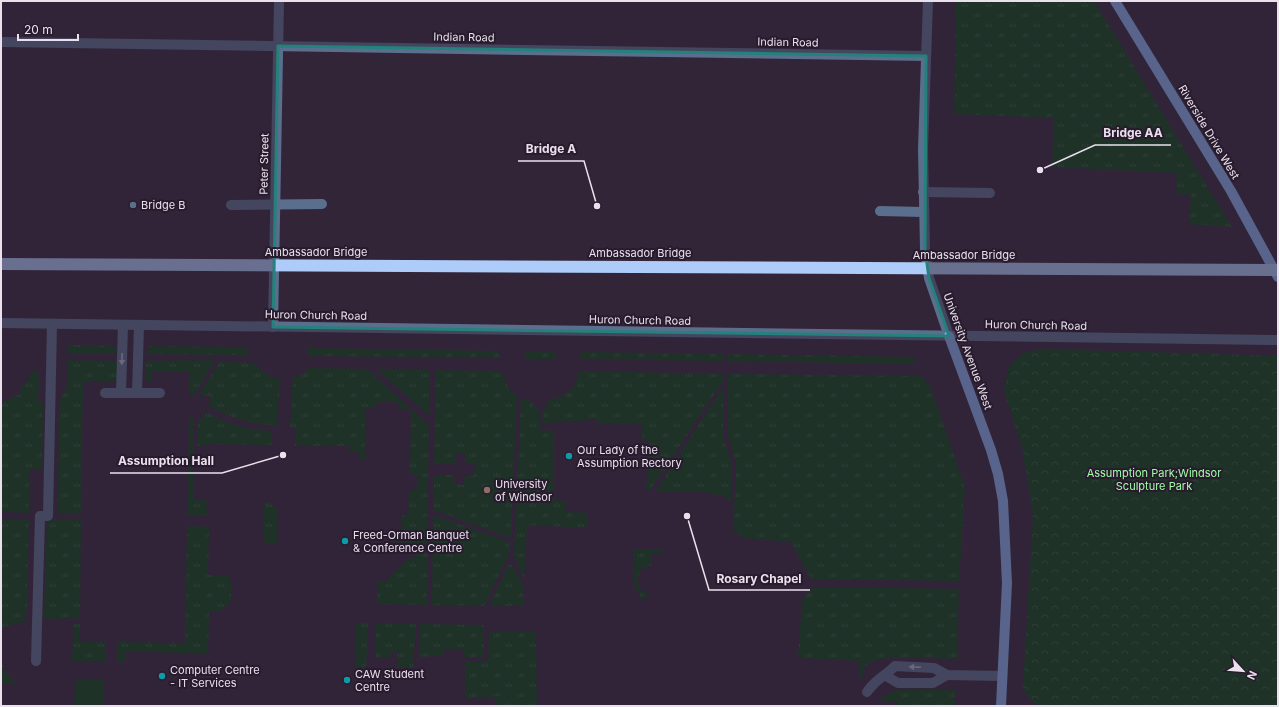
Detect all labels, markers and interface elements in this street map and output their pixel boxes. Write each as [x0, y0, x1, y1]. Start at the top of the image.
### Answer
scale bar [18, 16, 78, 42]
text: 20 m [24, 22, 53, 37]
street label: Indian Road [433, 29, 495, 45]
street label: Indian Road [757, 34, 819, 50]
street label: Riverside Drive West [1175, 82, 1243, 182]
callout: Bridge AA [1095, 121, 1171, 145]
text: Bridge AA [1103, 125, 1163, 140]
street label: Peter Street [256, 133, 272, 195]
callout: Bridge A [518, 137, 584, 161]
text: Bridge A [526, 141, 576, 156]
place label: Bridge B [141, 198, 185, 212]
marker: Bridge B [128, 200, 138, 210]
street label: Ambassador Bridge [265, 245, 367, 259]
street label: Ambassador Bridge [589, 246, 691, 260]
street label: Ambassador Bridge [913, 248, 1015, 262]
street label: University Avenue West [940, 291, 996, 412]
street label: Huron Church Road [265, 307, 367, 323]
street label: Huron Church Road [589, 312, 691, 328]
street label: Huron Church Road [985, 317, 1087, 333]
one-way arrow [119, 353, 125, 366]
place label: Our Lady of the Assumption Rectory [577, 443, 682, 470]
callout: Assumption Hall [110, 449, 222, 473]
marker: Our Lady of the Assumption Rectory [564, 451, 574, 461]
text: Assumption Hall [118, 453, 214, 468]
park label: Assumption Park;Windsor Sculpture Park [1087, 466, 1221, 493]
place label: University of Windsor [495, 477, 552, 504]
marker: University of Windsor [482, 485, 492, 495]
place label: Freed-Orman Banquet & Conference Centre [353, 528, 469, 555]
marker: Freed-Orman Banquet & Conference Centre [340, 536, 350, 546]
callout: Rosary Chapel [709, 566, 810, 590]
text: Rosary Chapel [716, 571, 802, 586]
north arrow [1223, 651, 1263, 691]
place label: Computer Centre - IT Services [170, 663, 260, 690]
one-way arrow [909, 664, 921, 671]
place label: CAW Student Centre [355, 667, 425, 694]
text: N [1244, 669, 1260, 682]
marker: Computer Centre - IT Services [157, 671, 167, 681]
marker: CAW Student Centre [342, 675, 352, 685]

